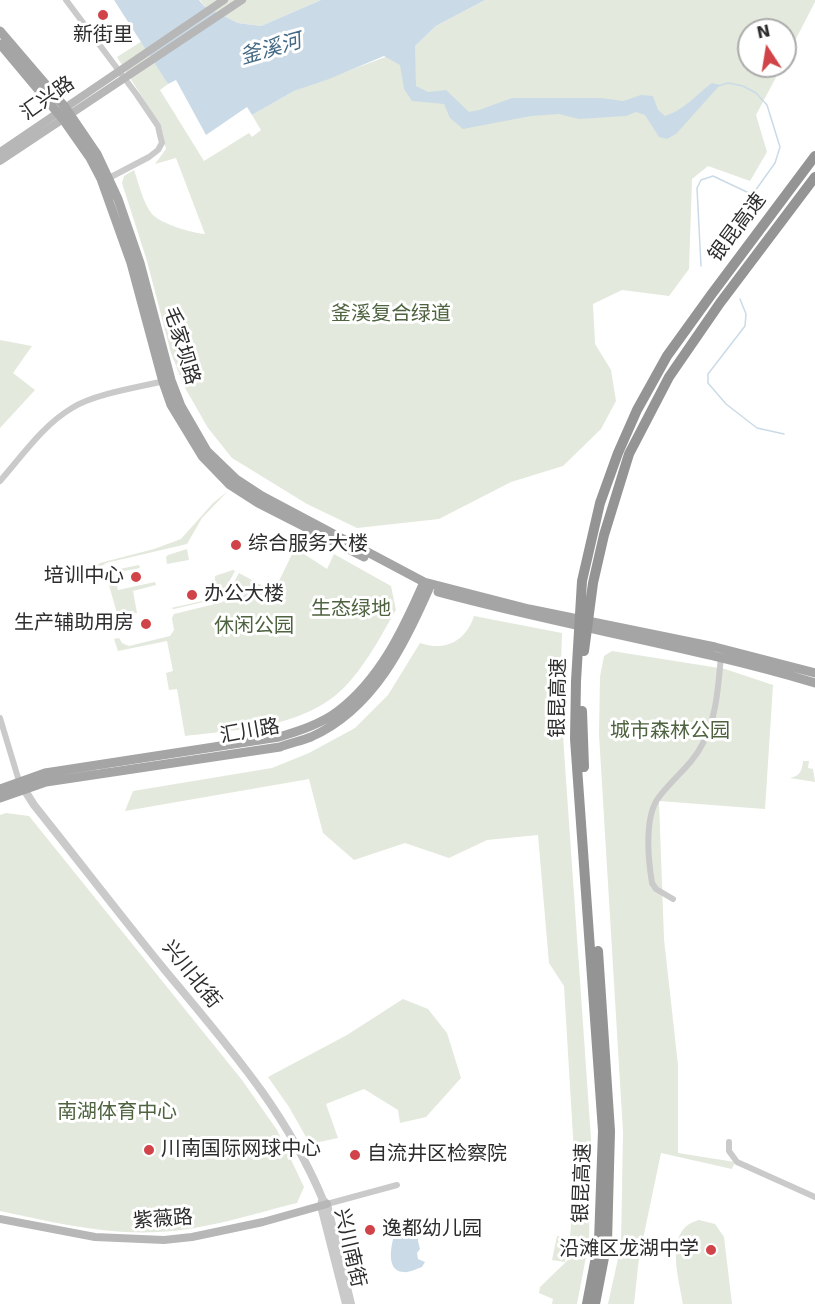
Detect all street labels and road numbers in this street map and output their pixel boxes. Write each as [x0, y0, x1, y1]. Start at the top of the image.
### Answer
street label: 汇兴路 [17, 72, 79, 126]
street label: 银昆高速 [704, 189, 772, 267]
street label: 毛家坝路 [158, 304, 204, 388]
street label: 银昆高速 [546, 658, 572, 738]
street label: 汇川路 [218, 715, 282, 749]
street label: 兴川北街 [157, 936, 225, 1014]
street label: 银昆高速 [570, 1143, 596, 1223]
street label: 紫薇路 [132, 1206, 194, 1234]
street label: 兴川南街 [328, 1206, 370, 1290]

